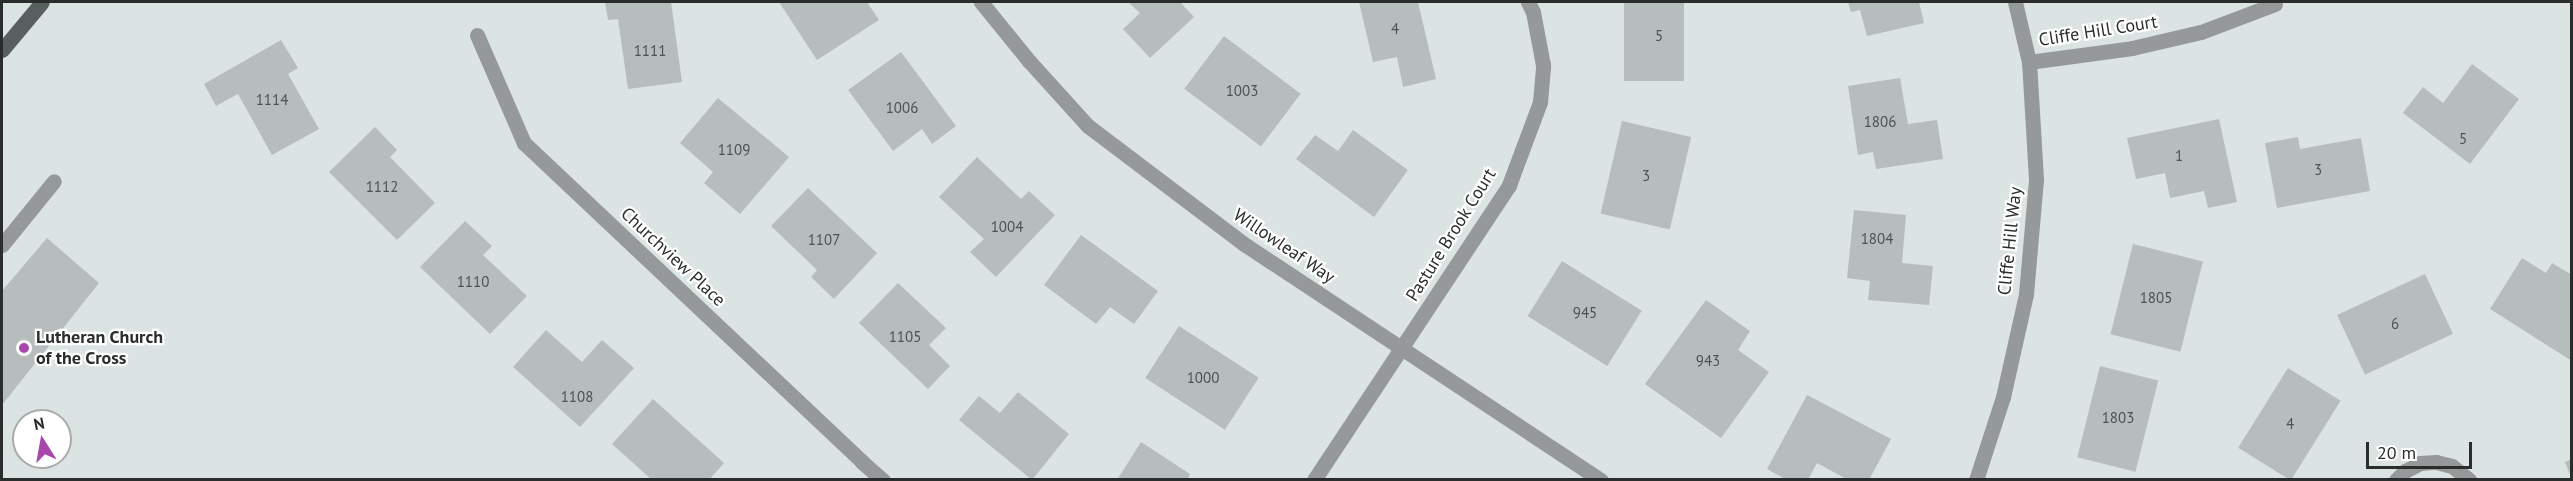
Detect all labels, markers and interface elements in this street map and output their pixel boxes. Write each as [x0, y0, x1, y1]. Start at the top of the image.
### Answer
street label: Cliffe Hill Court [2037, 11, 2159, 51]
house number: 4 [1391, 20, 1399, 38]
house number: 5 [1655, 27, 1663, 45]
house number: 1111 [634, 42, 666, 60]
house number: 1003 [1226, 82, 1258, 100]
house number: 1114 [256, 91, 288, 109]
house number: 1006 [886, 99, 918, 117]
house number: 1806 [1864, 113, 1896, 131]
house number: 5 [2459, 130, 2467, 148]
house number: 1109 [718, 141, 750, 159]
house number: 1 [2175, 147, 2183, 165]
house number: 3 [2314, 161, 2322, 179]
street label: Pasture Brook Court [1401, 164, 1501, 306]
house number: 3 [1642, 167, 1650, 185]
house number: 1112 [366, 178, 398, 196]
street label: Cliffe Hill Way [1994, 186, 2026, 296]
street label: Churchview Place [616, 203, 730, 311]
street label: Willowleaf Way [1229, 204, 1339, 288]
house number: 1004 [991, 218, 1023, 236]
house number: 1804 [1861, 230, 1893, 248]
house number: 1107 [808, 231, 840, 249]
house number: 1110 [457, 273, 489, 291]
house number: 1805 [2140, 289, 2172, 307]
house number: 945 [1573, 304, 1597, 322]
house number: 6 [2391, 315, 2399, 333]
place label: Lutheran Church of the Cross [36, 327, 163, 370]
house number: 1105 [889, 328, 921, 346]
marker: Lutheran Church of the Cross [17, 341, 31, 355]
house number: 943 [1696, 352, 1720, 370]
house number: 1000 [1187, 369, 1219, 387]
house number: 1108 [561, 388, 593, 406]
north arrow [12, 409, 72, 469]
house number: 1803 [2102, 409, 2134, 427]
text: N [32, 412, 46, 434]
house number: 4 [2286, 415, 2294, 433]
scale bar [2369, 430, 2476, 468]
text: 20 m [2377, 441, 2416, 464]

